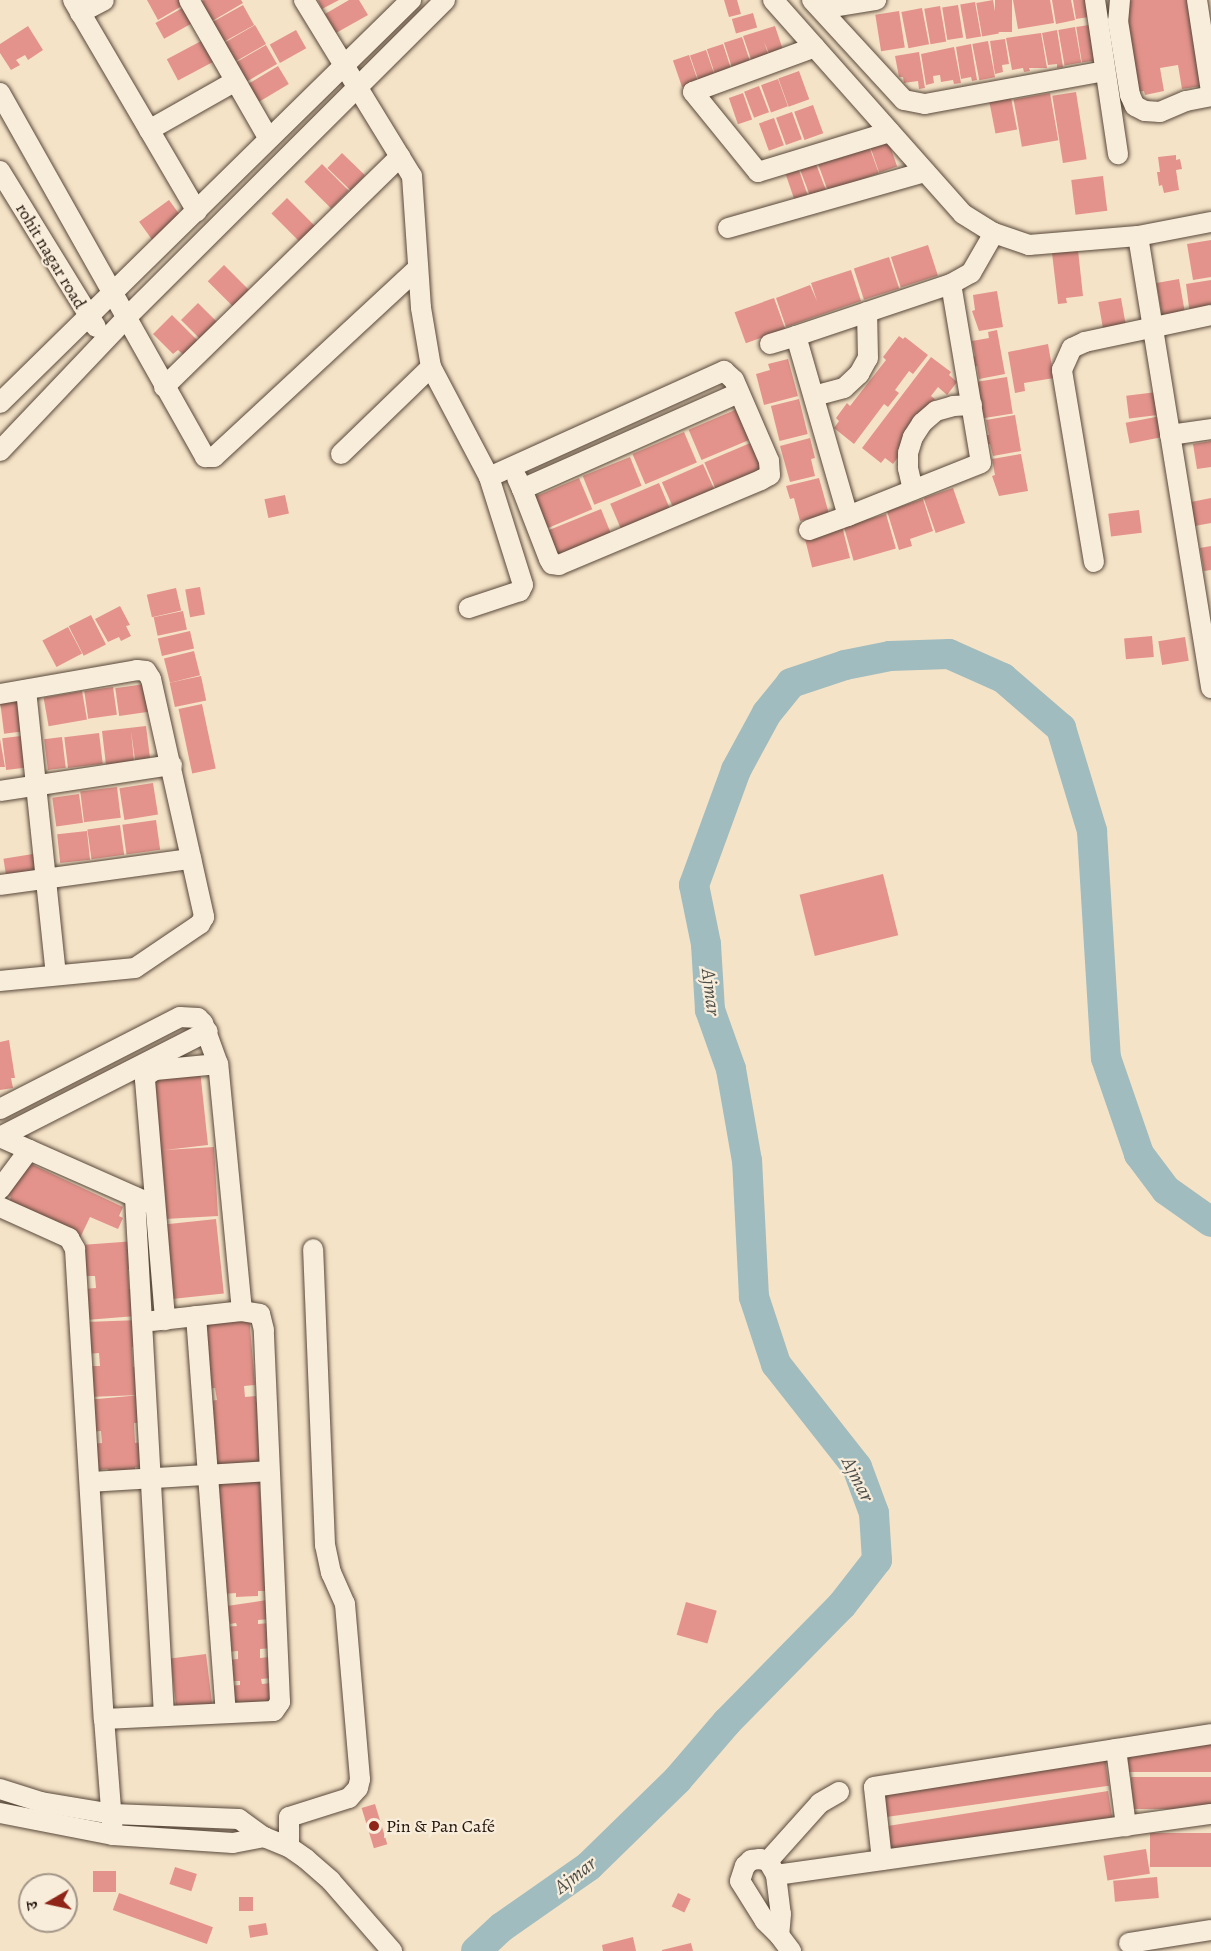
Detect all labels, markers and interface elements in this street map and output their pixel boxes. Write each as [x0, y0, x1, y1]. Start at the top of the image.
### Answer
street label: rohit nagar road [11, 199, 91, 313]
water label: Ajmar [696, 967, 726, 1017]
water label: Ajmar [837, 1453, 879, 1505]
place label: Pin & Pan Café [386, 1815, 495, 1837]
marker: Pin & Pan Café [367, 1819, 381, 1833]
water label: Ajmar [549, 1851, 601, 1899]
north arrow [18, 1873, 78, 1933]
text: उ [21, 1900, 44, 1911]

